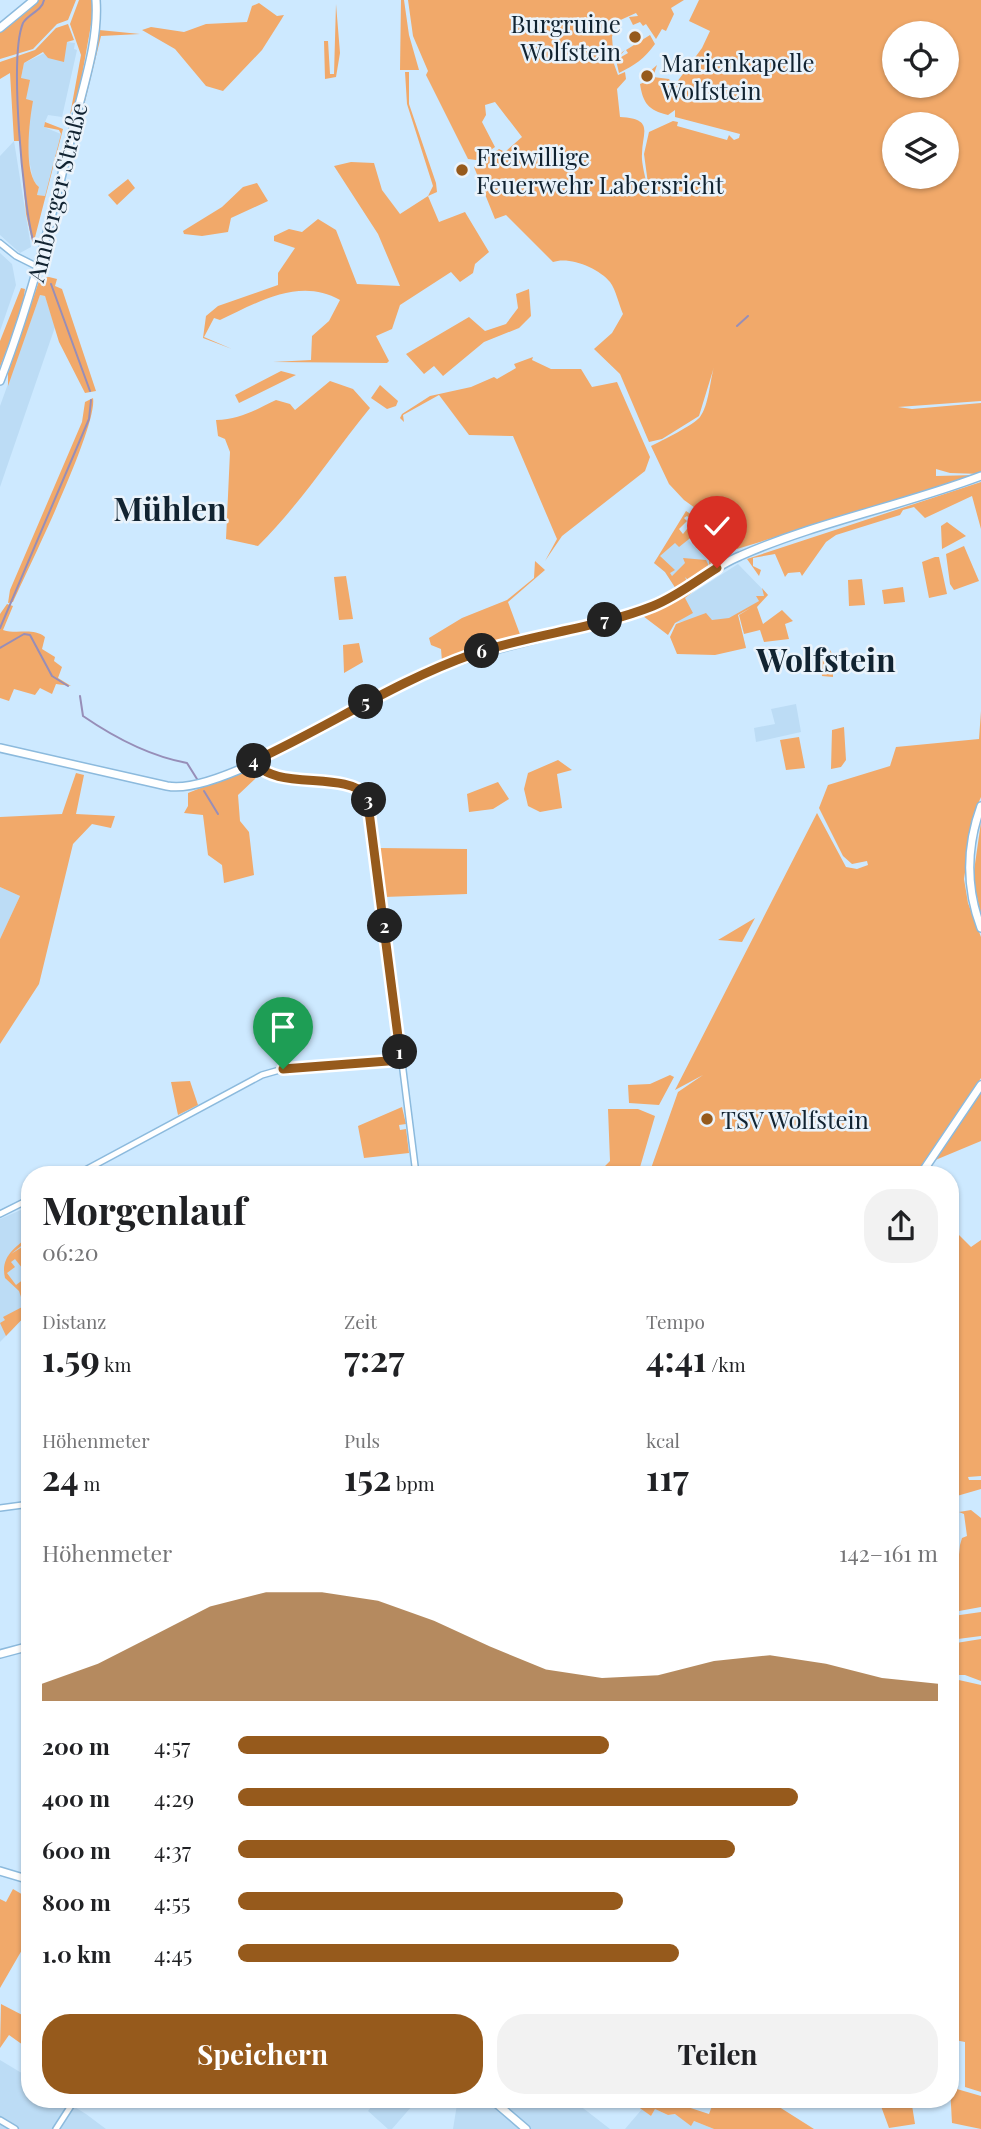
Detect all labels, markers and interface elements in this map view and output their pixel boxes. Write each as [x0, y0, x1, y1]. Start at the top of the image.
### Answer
place label: Burgruine Wolfstein [511, 7, 621, 67]
map controls [882, 21, 959, 189]
button: locate [882, 21, 959, 98]
marker: Burgruine Wolfstein [627, 29, 643, 45]
place label: Marienkapelle Wolfstein [660, 46, 815, 106]
marker: Marienkapelle Wolfstein [639, 68, 655, 84]
street label: Amberger Straße [18, 99, 94, 286]
button: layers [882, 112, 959, 189]
place label: Freiwillige Feuerwehr Labersricht [476, 140, 724, 200]
marker: Freiwillige Feuerwehr Labersricht [454, 162, 470, 178]
district label: Mühlen [113, 486, 227, 529]
pin [687, 496, 747, 568]
icon: check [698, 507, 736, 545]
pin: 7 [588, 602, 622, 638]
text: 7 [600, 606, 609, 632]
pin: 6 [464, 634, 500, 668]
text: 6 [476, 637, 487, 663]
district label: Wolfstein [755, 637, 896, 680]
pin: 5 [348, 684, 384, 720]
text: 5 [361, 688, 370, 714]
pin: 4 [236, 744, 272, 778]
text: 4 [248, 747, 259, 773]
pin: 3 [352, 782, 386, 818]
text: 3 [364, 786, 373, 812]
pin: 2 [368, 908, 402, 944]
text: 2 [380, 912, 389, 938]
pin [253, 997, 313, 1069]
icon: arrive [264, 1008, 302, 1046]
pin: 1 [382, 1034, 418, 1070]
text: 1 [396, 1038, 403, 1064]
place label: TSV Wolfstein [721, 1103, 869, 1135]
marker: TSV Wolfstein [699, 1111, 715, 1127]
text: Morgenlauf [42, 1184, 246, 1235]
button: share [864, 1189, 938, 1263]
text: 06:20 [42, 1236, 99, 1267]
text: Distanz [42, 1308, 106, 1334]
text: Zeit [344, 1308, 377, 1334]
text: Tempo [646, 1308, 705, 1334]
text: 1.59 [42, 1334, 100, 1381]
text: 7:27 [344, 1334, 404, 1381]
text: 4:41 [646, 1334, 707, 1381]
text: km [100, 1351, 131, 1377]
text: /km [707, 1351, 746, 1377]
text: Höhenmeter [42, 1427, 150, 1453]
text: Puls [344, 1427, 380, 1453]
text: kcal [646, 1427, 680, 1453]
text: 24 [42, 1453, 79, 1500]
text: 152 [344, 1453, 391, 1500]
text: 117 [646, 1453, 689, 1500]
text: m [79, 1470, 100, 1496]
text: bpm [391, 1470, 435, 1496]
text: Höhenmeter [42, 1537, 172, 1568]
text: 142–161 m [839, 1537, 938, 1568]
text: 200 m [42, 1730, 110, 1761]
text: 4:57 [154, 1730, 190, 1761]
text: 400 m [42, 1782, 110, 1813]
text: 4:29 [154, 1782, 194, 1813]
text: 600 m [42, 1834, 111, 1865]
text: 4:37 [154, 1834, 191, 1865]
text: 800 m [42, 1886, 111, 1917]
text: 4:55 [154, 1886, 191, 1917]
text: 1.0 km [42, 1938, 111, 1969]
text: 4:45 [154, 1938, 192, 1969]
button: Speichern [42, 2014, 483, 2094]
button: Teilen [497, 2014, 938, 2094]

